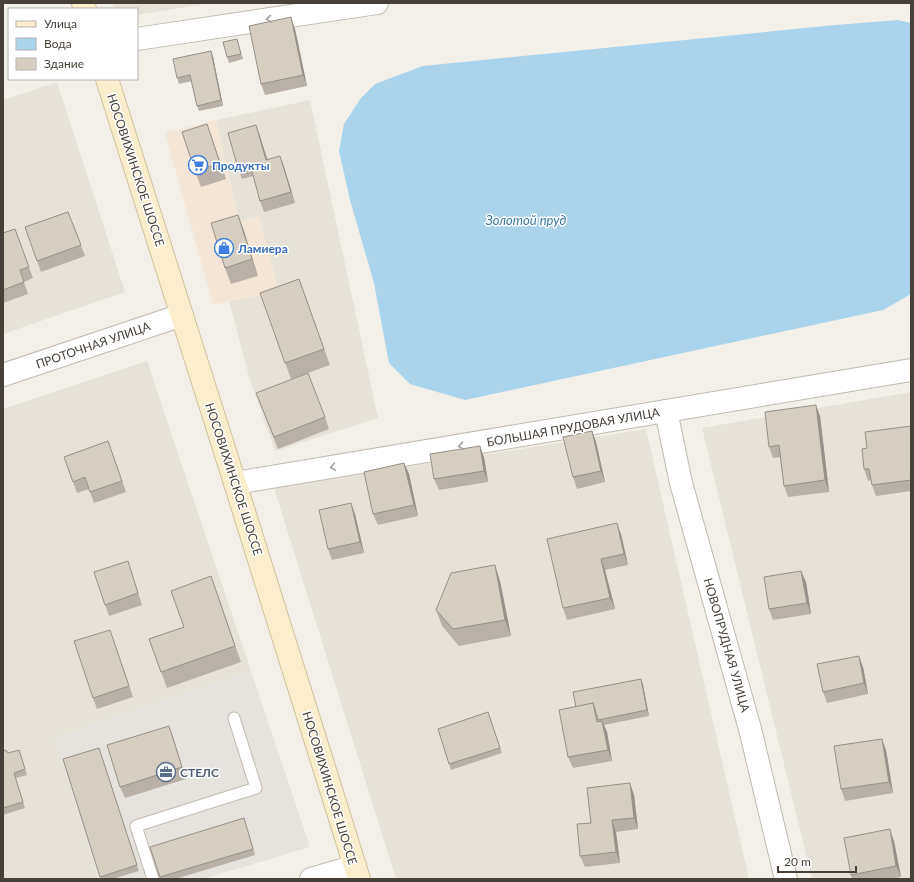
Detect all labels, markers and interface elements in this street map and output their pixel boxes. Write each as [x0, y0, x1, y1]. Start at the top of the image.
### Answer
legend [8, 8, 138, 80]
one-way arrow [266, 14, 273, 23]
text: Улица [44, 16, 77, 31]
text: Вода [44, 36, 72, 51]
text: Здание [44, 56, 84, 71]
street label: НОСОВИХИНСКОЕ ШОССЕ [104, 92, 168, 248]
supermarket icon: Продукты [187, 154, 209, 176]
place label: Продукты [212, 158, 270, 173]
water label: Золотой пруд [485, 212, 566, 228]
shop icon: Ламиера [213, 237, 235, 259]
place label: Ламиера [237, 241, 288, 256]
street label: ПРОТОЧНАЯ УЛИЦА [34, 318, 153, 372]
street label: НОСОВИХИНСКОЕ ШОССЕ [202, 401, 266, 557]
street label: БОЛЬШАЯ ПРУДОВАЯ УЛИЦА [485, 404, 662, 450]
one-way arrow [458, 441, 465, 449]
one-way arrow [330, 462, 336, 471]
street label: НОВОПРУДНАЯ УЛИЦА [701, 576, 754, 715]
street label: НОСОВИХИНСКОЕ ШОССЕ [299, 709, 361, 867]
office icon: СТЕЛС [155, 761, 177, 783]
place label: СТЕЛС [180, 765, 219, 780]
scale bar [778, 848, 856, 874]
text: 20 m [784, 854, 811, 869]

